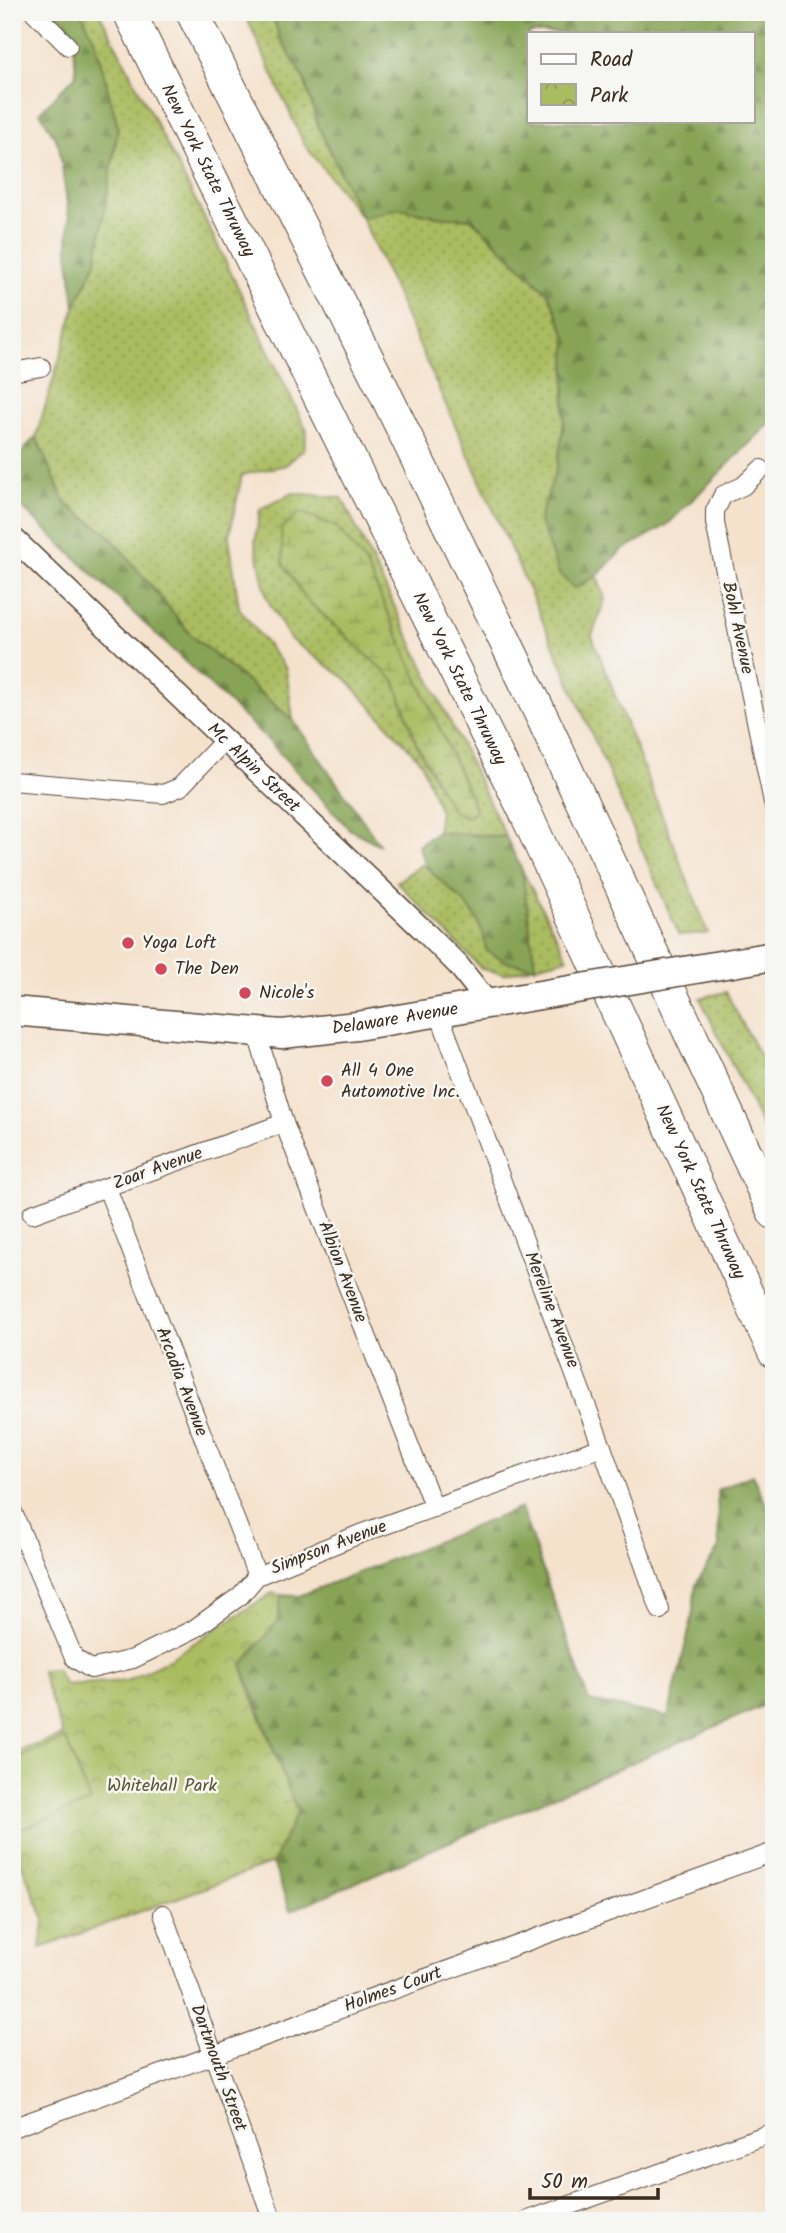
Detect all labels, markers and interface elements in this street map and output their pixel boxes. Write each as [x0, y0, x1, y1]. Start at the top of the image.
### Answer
legend [527, 32, 754, 122]
text: Road [590, 44, 633, 77]
street label: New York State Thruway [152, 79, 263, 263]
text: Park [590, 80, 628, 113]
street label: Bohl Avenue [713, 579, 761, 677]
street label: New York State Thruway [404, 587, 514, 771]
street label: Mc Alpin Street [200, 716, 308, 821]
place label: Yoga Loft [142, 929, 217, 958]
marker: Yoga Loft [120, 935, 136, 951]
place label: The Den [175, 955, 239, 984]
marker: The Den [153, 961, 169, 977]
place label: Nicole's [259, 979, 315, 1008]
marker: Nicole's [237, 985, 253, 1001]
street label: Delaware Avenue [330, 995, 460, 1043]
place label: All 4 One Automotive Inc. [341, 1057, 460, 1107]
marker: All 4 One Automotive Inc. [319, 1073, 335, 1089]
street label: New York State Thruway [647, 1100, 753, 1285]
street label: Zoar Avenue [109, 1139, 207, 1199]
street label: Albion Avenue [309, 1217, 375, 1327]
street label: Mereline Avenue [515, 1247, 587, 1373]
street label: Arcadia Avenue [147, 1323, 215, 1441]
street label: Simpson Avenue [267, 1513, 391, 1583]
park label: Whitehall Park [107, 1772, 217, 1801]
street label: Holmes Court [340, 1959, 447, 2021]
street label: Dartmouth Street [182, 2000, 255, 2137]
scale bar [530, 2156, 658, 2200]
text: 50 m [541, 2166, 588, 2199]

